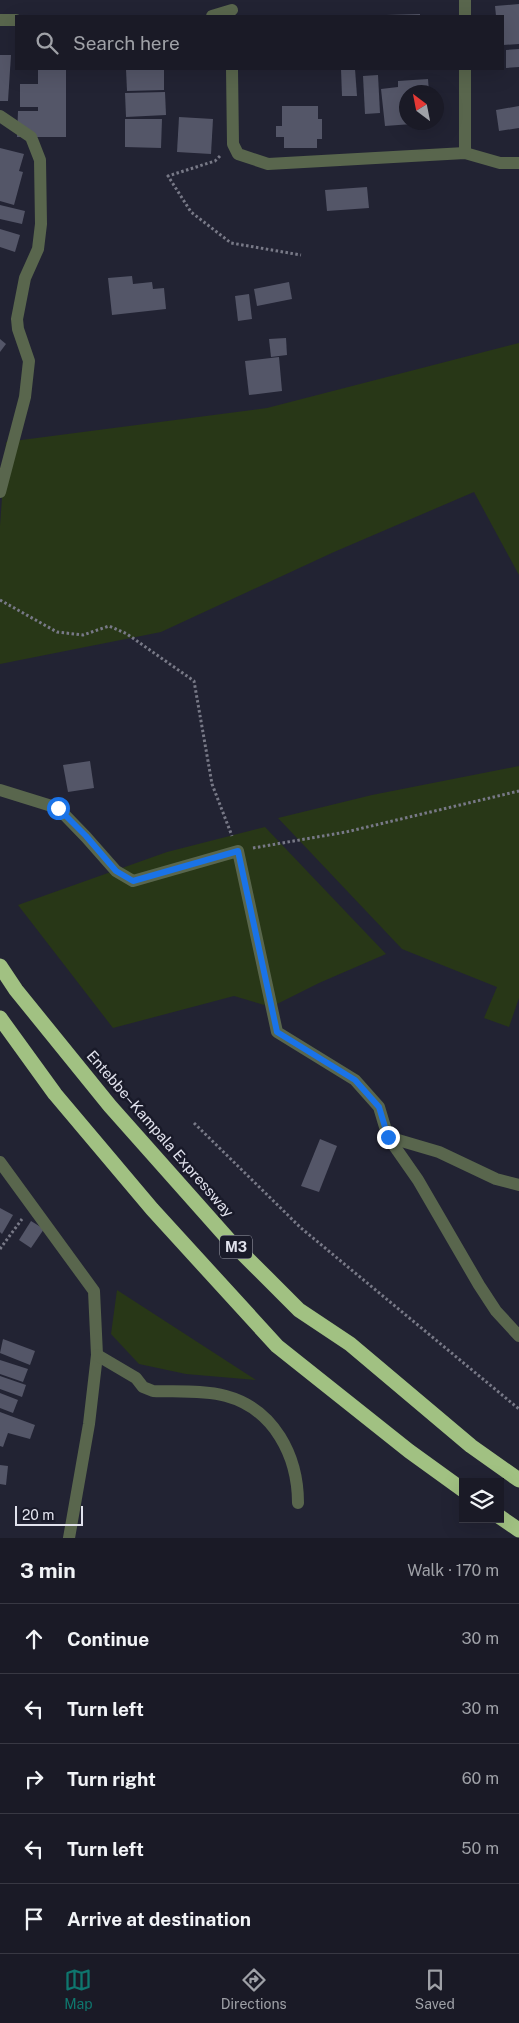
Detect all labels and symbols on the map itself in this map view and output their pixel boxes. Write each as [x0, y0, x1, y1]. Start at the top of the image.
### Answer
north arrow [399, 85, 444, 130]
route start [47, 797, 70, 820]
street label: Entebbe–Kampala Expressway [83, 1047, 237, 1220]
route end [377, 1126, 400, 1149]
road number: M3 [220, 1236, 252, 1258]
scale bar [15, 1503, 82, 1526]

